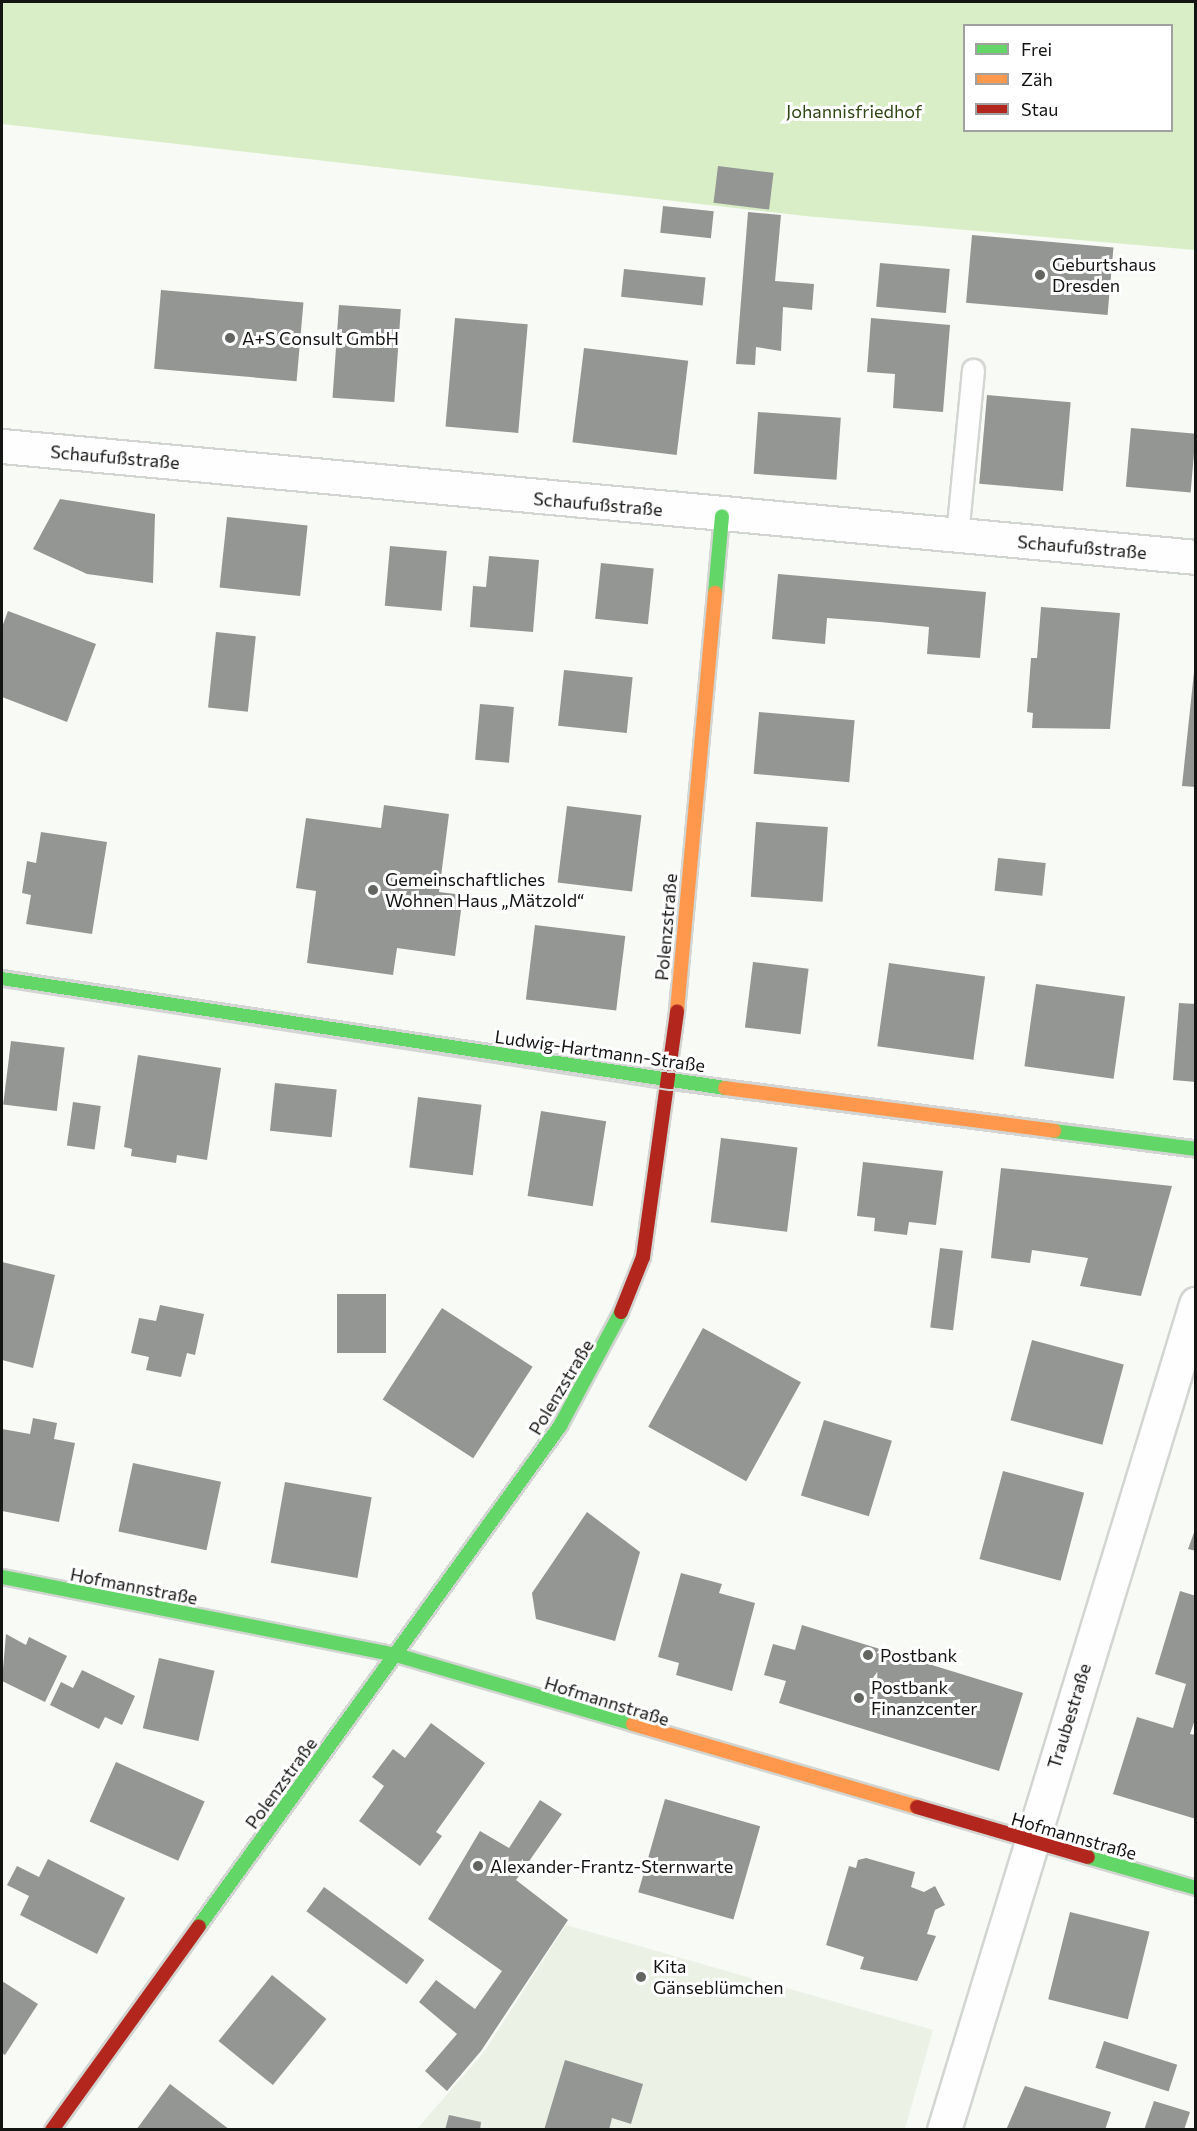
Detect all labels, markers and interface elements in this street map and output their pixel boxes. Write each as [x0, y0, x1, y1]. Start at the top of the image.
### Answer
legend [963, 24, 1173, 132]
text: Frei [1021, 38, 1052, 60]
text: Zäh [1021, 68, 1053, 90]
text: Stau [1021, 98, 1058, 120]
park label: Johannisfriedhof [786, 100, 922, 122]
place label: Geburtshaus Dresden [1052, 254, 1156, 296]
marker: Geburtshaus Dresden [1033, 268, 1047, 282]
place label: A+S Consult GmbH [242, 327, 399, 349]
marker: A+S Consult GmbH [223, 331, 237, 345]
street label: Schaufußstraße [49, 441, 181, 473]
street label: Schaufußstraße [532, 488, 664, 520]
street label: Schaufußstraße [1016, 531, 1148, 563]
place label: Gemeinschaftliches Wohnen Haus „Mätzold“ [385, 869, 584, 912]
street label: Polenzstraße [651, 873, 681, 981]
marker: Gemeinschaftliches Wohnen Haus „Mätzold“ [366, 883, 380, 897]
street label: Ludwig-Hartmann-Straße [493, 1026, 707, 1076]
street label: Polenzstraße [524, 1335, 598, 1439]
street label: Hofmannstraße [68, 1563, 200, 1609]
place label: Postbank [880, 1644, 957, 1666]
marker: Postbank [861, 1648, 875, 1662]
street label: Traubestraße [1043, 1661, 1095, 1771]
street label: Hofmannstraße [542, 1672, 672, 1730]
place label: Postbank Finanzcenter [871, 1677, 978, 1720]
marker: Postbank Finanzcenter [852, 1691, 866, 1705]
street label: Polenzstraße [241, 1733, 321, 1833]
street label: Hofmannstraße [1009, 1808, 1139, 1864]
place label: Alexander-Frantz-Sternwarte [490, 1855, 733, 1877]
marker: Alexander-Frantz-Sternwarte [471, 1859, 485, 1873]
place label: Kita Gänseblümchen [653, 1956, 784, 1998]
marker: Kita Gänseblümchen [634, 1970, 648, 1984]

